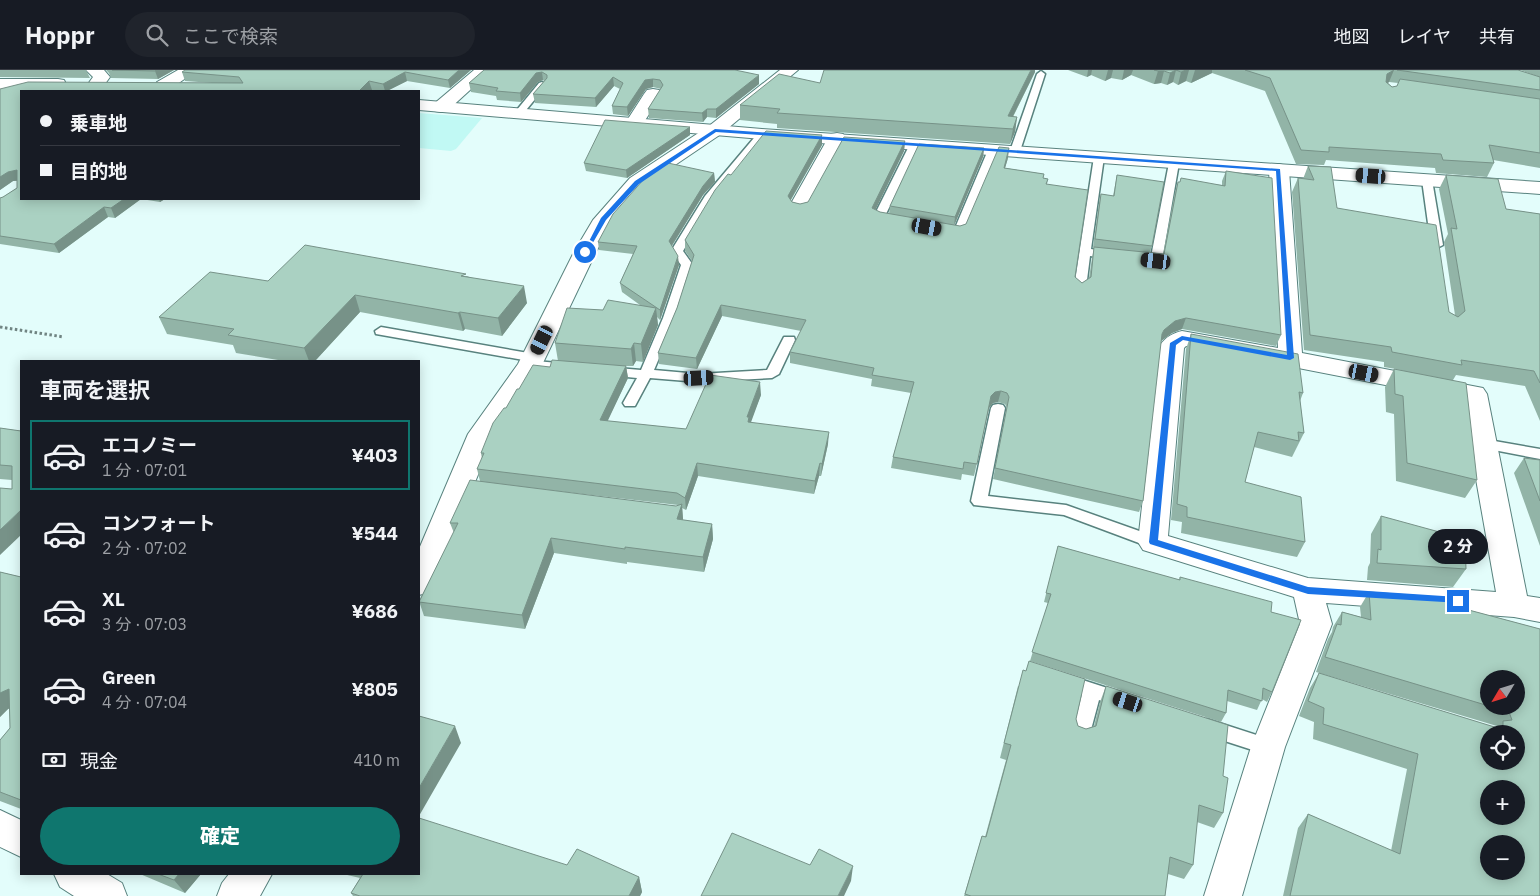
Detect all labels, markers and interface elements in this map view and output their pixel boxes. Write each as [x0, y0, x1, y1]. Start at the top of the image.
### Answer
search box [125, 12, 475, 57]
text: Hoppr [25, 19, 95, 51]
icon: search [143, 21, 171, 49]
text: ここで検索 [183, 24, 278, 48]
text: 地図 [1334, 25, 1370, 48]
text: レイヤ [1398, 25, 1451, 48]
text: 共有 [1479, 25, 1515, 48]
text: 乗車地 [70, 111, 127, 135]
text: 目的地 [70, 159, 127, 183]
car [1355, 167, 1386, 185]
car [910, 217, 943, 237]
route start [574, 241, 596, 263]
car [1140, 252, 1171, 270]
car [528, 323, 555, 357]
car [1347, 363, 1380, 383]
car [683, 370, 714, 386]
text: 車両を選択 [40, 375, 150, 404]
icon: car [42, 433, 87, 478]
text: エコノミー [102, 433, 197, 457]
text: ¥403 [351, 443, 398, 467]
text: 1 分 · 07:01 [102, 460, 187, 480]
icon: car [42, 511, 87, 556]
text: コンフォート [102, 511, 215, 535]
text: ¥544 [351, 521, 398, 545]
callout: 2 分 [1428, 528, 1488, 564]
text: 2 分 [1443, 536, 1473, 556]
text: 2 分 · 07:02 [102, 538, 187, 558]
text: XL [102, 587, 125, 611]
icon: car [42, 589, 87, 634]
route end [1447, 590, 1469, 612]
text: ¥686 [351, 599, 398, 623]
text: 3 分 · 07:03 [102, 614, 187, 634]
text: Green [102, 665, 156, 689]
icon: car [42, 667, 87, 712]
north arrow [1480, 670, 1525, 715]
map controls [1480, 670, 1525, 880]
text: ¥805 [351, 677, 398, 701]
car [1111, 690, 1144, 714]
text: 4 分 · 07:04 [102, 692, 187, 712]
button: locate [1480, 725, 1525, 770]
icon: cash [40, 746, 68, 774]
text: 現金 [80, 749, 118, 773]
text: 410 m [353, 750, 400, 770]
button: + [1480, 780, 1525, 825]
button: 確定 [40, 807, 400, 865]
button: − [1480, 835, 1525, 880]

